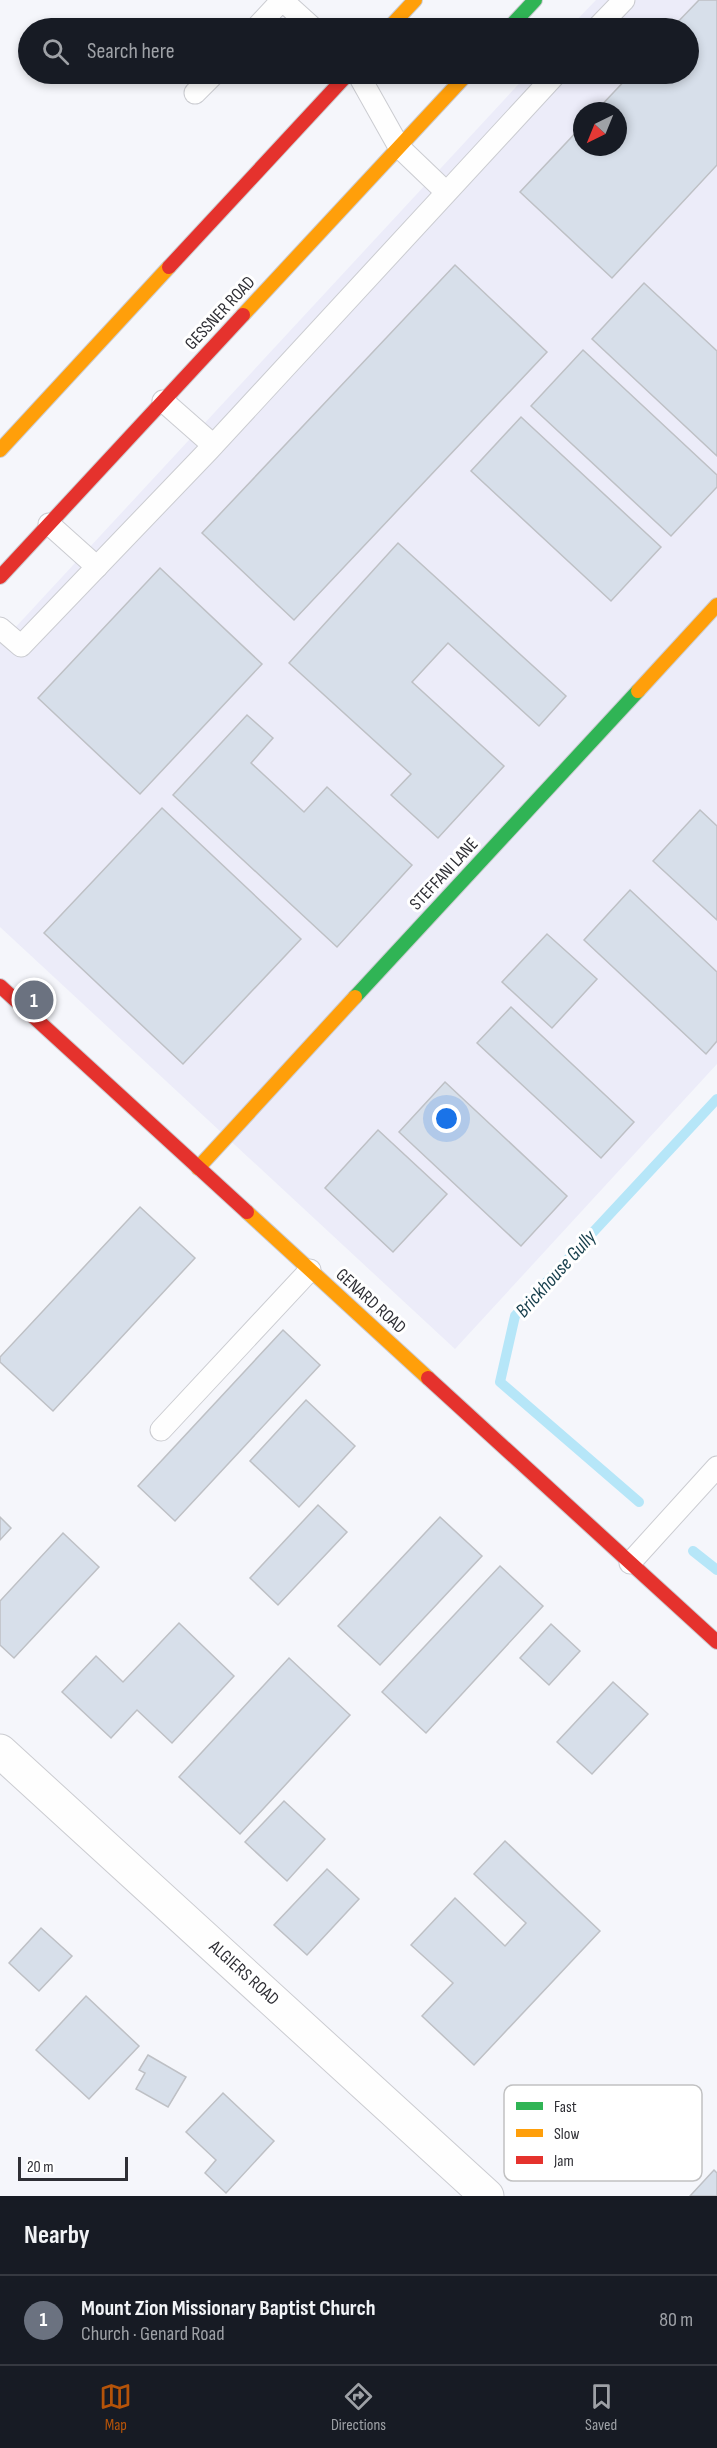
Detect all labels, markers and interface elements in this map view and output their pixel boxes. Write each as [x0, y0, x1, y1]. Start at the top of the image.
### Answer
search box [18, 18, 699, 84]
icon: search [39, 35, 72, 68]
text: Search here [87, 38, 174, 65]
north arrow [573, 102, 627, 156]
street label: GESSNER ROAD [181, 272, 259, 354]
street label: STEFFANI LANE [405, 834, 483, 914]
pin: 1 [15, 978, 54, 1022]
your location [432, 1104, 461, 1133]
water label: Brickhouse Gully [511, 1224, 602, 1322]
street label: GENARD ROAD [332, 1264, 410, 1338]
street label: ALGIERS ROAD [204, 1936, 283, 2010]
legend [504, 2085, 702, 2181]
text: Fast [554, 2098, 577, 2117]
text: Slow [554, 2125, 579, 2144]
text: Jam [553, 2152, 574, 2171]
scale bar [18, 2154, 128, 2182]
text: 20 m [27, 2158, 54, 2177]
text: Nearby [24, 2220, 90, 2251]
text: Mount Zion Missionary Baptist Church [81, 2295, 375, 2322]
text: 1 [40, 2308, 47, 2332]
text: 80 m [659, 2308, 693, 2332]
text: Church · Genard Road [81, 2322, 225, 2346]
tab: Map [99, 2380, 132, 2435]
tab: Directions [331, 2380, 386, 2435]
tab: Saved [585, 2380, 618, 2435]

